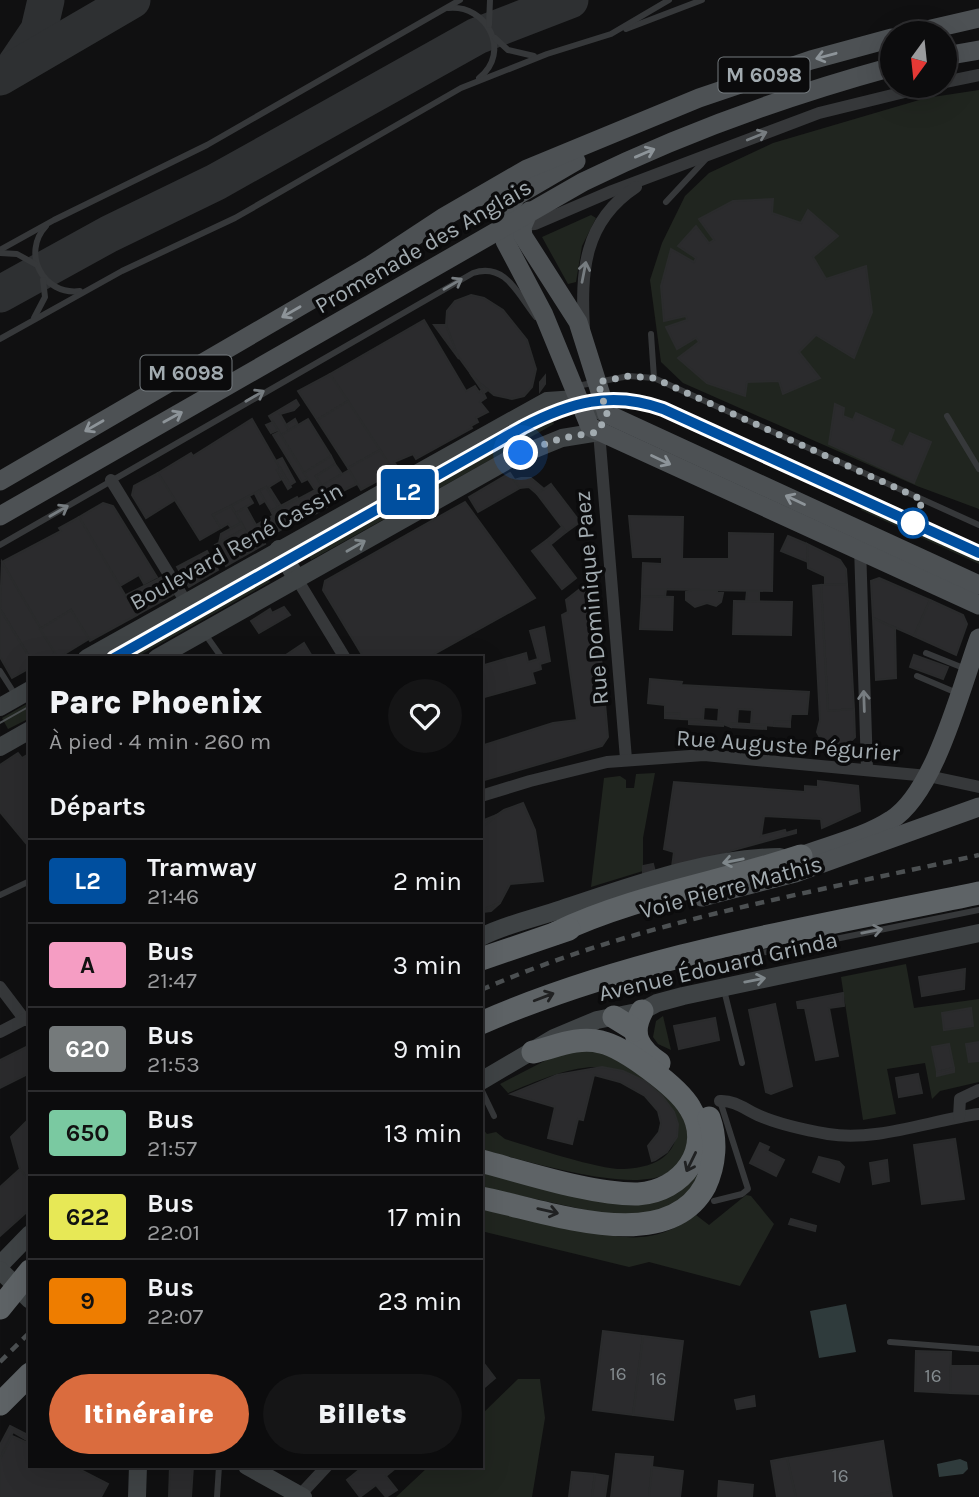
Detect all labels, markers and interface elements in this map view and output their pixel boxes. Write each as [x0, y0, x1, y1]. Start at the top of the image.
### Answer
north arrow [880, 21, 957, 98]
map controls [880, 21, 957, 98]
one-way arrow [816, 50, 838, 63]
road number: M 6098 [718, 57, 810, 92]
one-way arrow [746, 128, 768, 141]
one-way arrow [634, 145, 655, 158]
street label: Promenade des Anglais [310, 173, 536, 319]
one-way arrow [578, 261, 591, 284]
one-way arrow [443, 277, 463, 291]
one-way arrow [282, 305, 302, 319]
road number: M 6098 [140, 356, 232, 390]
one-way arrow [245, 389, 265, 403]
one-way arrow [163, 410, 183, 424]
one-way arrow [85, 419, 105, 433]
your location [503, 435, 538, 470]
one-way arrow [650, 453, 671, 467]
line badge: L2 [376, 469, 440, 515]
street label: Boulevard René Cassin [125, 477, 347, 616]
text: L2 [395, 478, 421, 506]
street label: Rue Dominique Paez [569, 490, 614, 706]
one-way arrow [785, 493, 807, 506]
one-way arrow [49, 503, 69, 517]
unlabelled marker [898, 508, 928, 538]
one-way arrow [346, 539, 366, 553]
button: heart [388, 679, 462, 753]
text: Parc Phoenix [49, 683, 262, 721]
one-way arrow [857, 690, 871, 713]
street label: Rue Auguste Pégurier [675, 724, 901, 767]
text: À pied · 4 min · 260 m [49, 728, 271, 755]
text: Départs [49, 791, 146, 822]
street label: Voie Pierre Mathis [637, 850, 825, 925]
text: Tramway [147, 852, 257, 883]
one-way arrow [722, 855, 745, 869]
text: 2 min [393, 866, 462, 897]
text: L2 [74, 867, 101, 895]
text: 21:46 [147, 883, 199, 910]
one-way arrow [860, 924, 883, 938]
street label: Avenue Édouard Grinda [596, 926, 840, 1007]
text: Bus [147, 936, 194, 967]
text: 3 min [393, 950, 462, 981]
text: A [80, 951, 95, 979]
text: 21:47 [147, 967, 197, 994]
one-way arrow [743, 973, 766, 987]
one-way arrow [533, 990, 555, 1003]
text: Bus [147, 1020, 194, 1051]
text: 9 min [393, 1034, 462, 1065]
text: 620 [65, 1035, 110, 1063]
text: 21:53 [147, 1051, 200, 1078]
text: Bus [147, 1104, 194, 1135]
text: 13 min [384, 1118, 462, 1149]
text: 650 [66, 1119, 109, 1147]
text: 21:57 [147, 1135, 197, 1162]
one-way arrow [684, 1151, 698, 1172]
text: Bus [147, 1188, 194, 1219]
text: 17 min [387, 1202, 462, 1233]
text: 622 [66, 1203, 109, 1231]
one-way arrow [536, 1205, 559, 1219]
text: 22:01 [147, 1219, 200, 1246]
text: Bus [147, 1272, 194, 1303]
text: 23 min [378, 1286, 462, 1317]
text: 9 [80, 1287, 95, 1315]
text: 22:07 [147, 1303, 203, 1330]
house number: 16 [609, 1363, 627, 1385]
house number: 16 [924, 1365, 942, 1387]
house number: 16 [649, 1368, 667, 1390]
button: Itinéraire [49, 1374, 249, 1454]
button: Billets [263, 1374, 462, 1454]
house number: 16 [831, 1465, 849, 1487]

